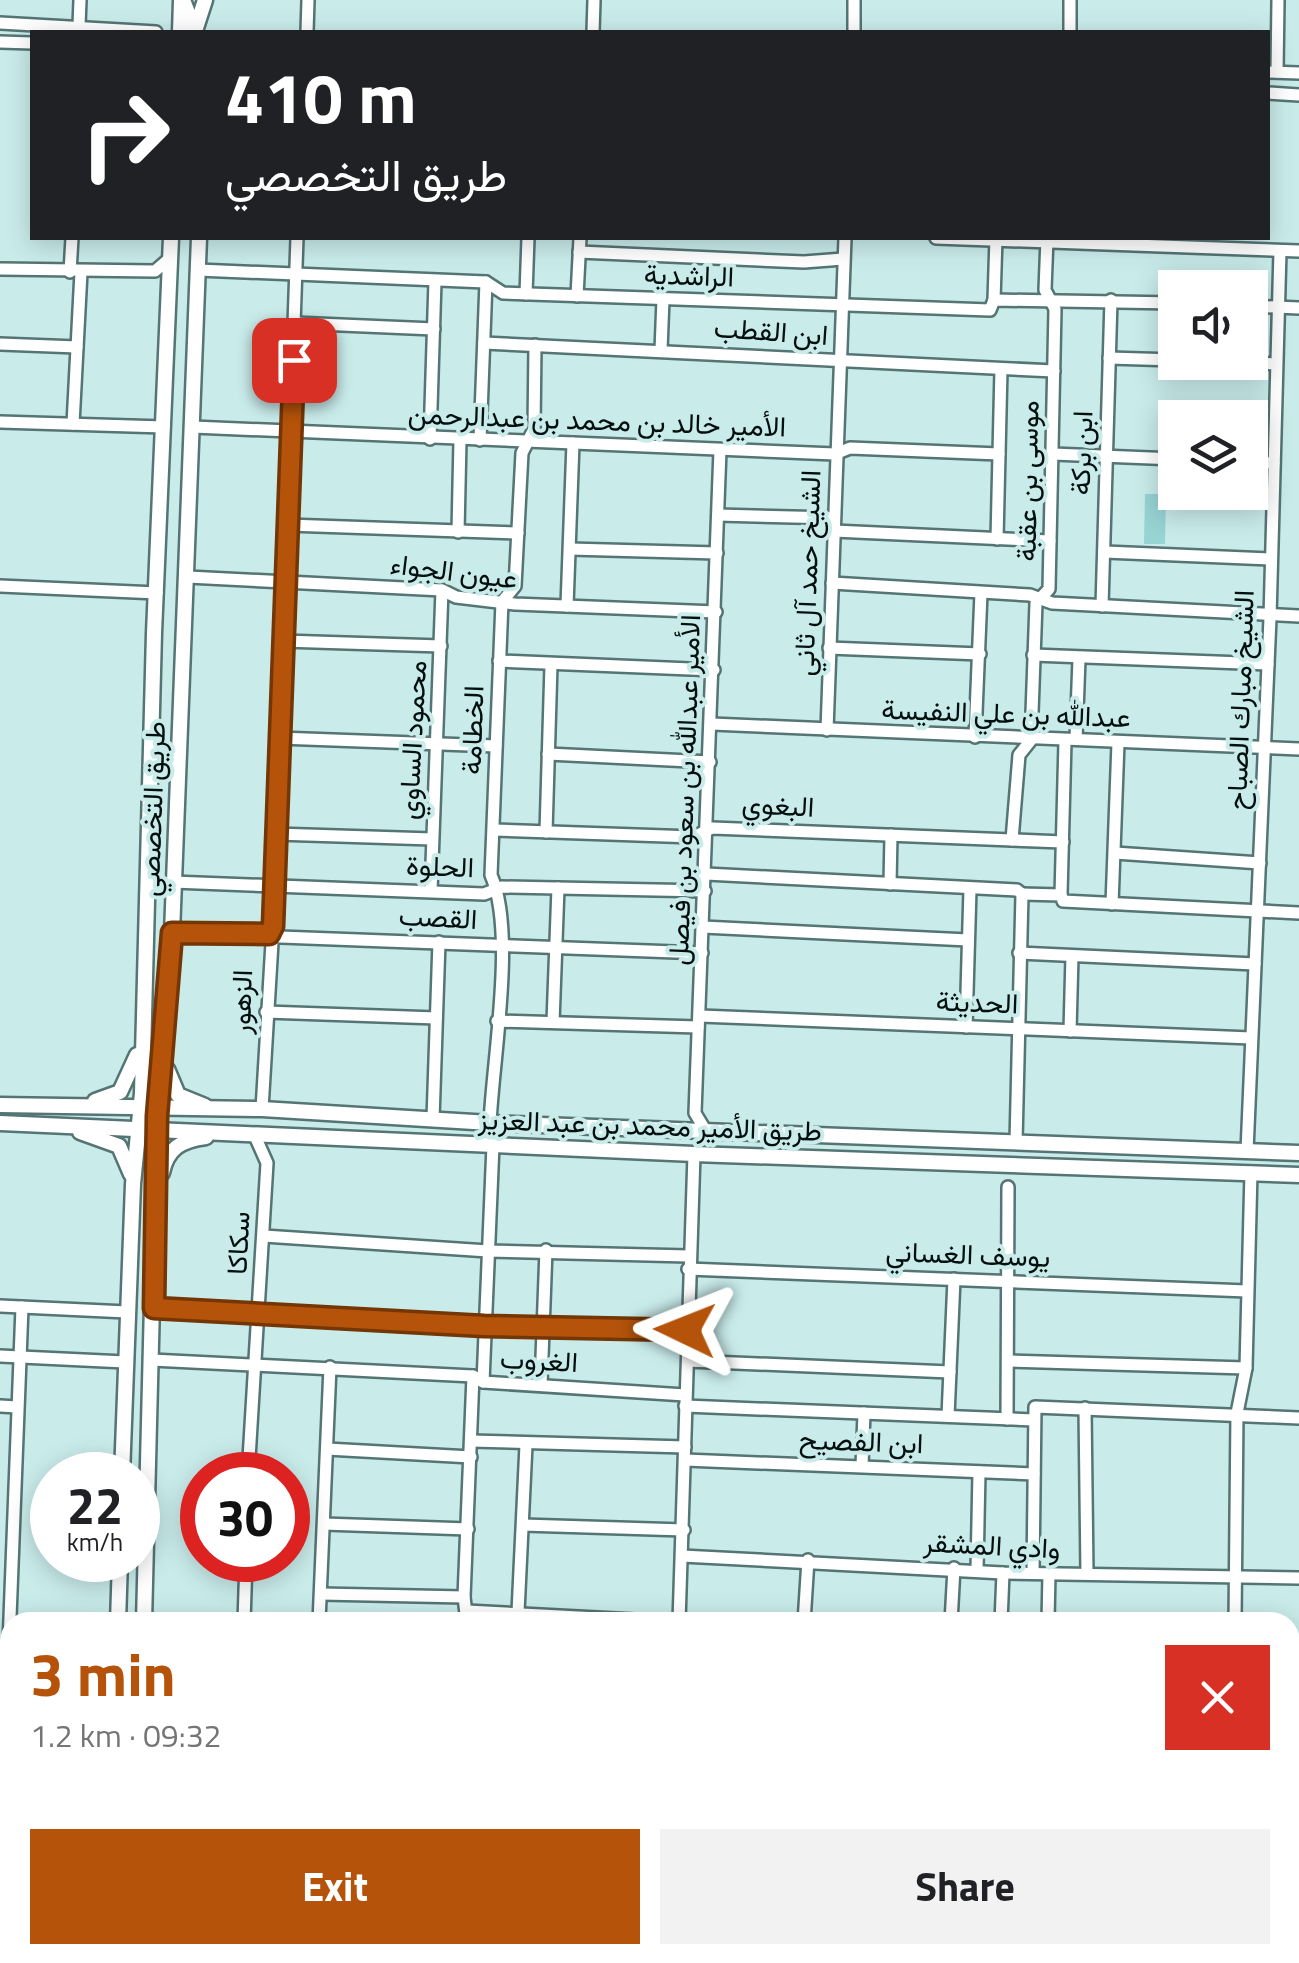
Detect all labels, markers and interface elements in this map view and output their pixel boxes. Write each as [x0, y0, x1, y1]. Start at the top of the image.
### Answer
text: 410 m [225, 44, 417, 150]
icon: right [60, 70, 190, 200]
text: طريق التخصصي [225, 140, 507, 208]
street label: الراشدية [643, 251, 735, 298]
map controls [1158, 270, 1268, 510]
button: sound [1158, 270, 1268, 380]
street label: ابن القطب [712, 305, 830, 356]
pin [252, 318, 337, 403]
icon: arrive [267, 333, 322, 388]
street label: الأمير خالد بن محمد بن عبدالرحمن [407, 391, 787, 448]
street label: موسى بن عقبة [1004, 400, 1049, 562]
button: layers [1158, 400, 1268, 510]
street label: ابن بركة [1058, 410, 1103, 496]
street label: الشيخ حمد آل ثاني [781, 469, 834, 677]
street label: عيون الجواء [388, 541, 520, 600]
street label: الشيخ مبارك الصباح [1214, 589, 1265, 811]
street label: الأمير عبدالله بن سعود بن فيصل [656, 614, 711, 966]
street label: محمود الساوي [386, 659, 439, 821]
street label: الخطامة [448, 685, 495, 775]
street label: عبدالله بن علي النفيسة [881, 687, 1131, 740]
street label: طريق التخصصي [127, 721, 178, 898]
street label: البغوي [741, 781, 815, 830]
street label: الحلوة [405, 843, 475, 888]
street label: القصب [398, 893, 478, 940]
street label: الزهور [218, 969, 263, 1036]
street label: الحديثة [935, 979, 1019, 1024]
street label: طريق الأمير محمد بن عبد العزيز [476, 1097, 823, 1152]
street label: سكاكا [214, 1210, 261, 1276]
street label: يوسف الغساني [885, 1229, 1051, 1280]
position arrow [633, 1278, 737, 1382]
street label: الغروب [499, 1336, 579, 1383]
street label: ابن الفصيح [798, 1417, 924, 1464]
speed limit sign: 30 [180, 1452, 310, 1582]
text: 22 [67, 1467, 123, 1543]
street label: وادي المشقر [921, 1519, 1062, 1572]
text: km/h [67, 1523, 123, 1561]
text: 3 min [30, 1628, 176, 1719]
button: close [1165, 1645, 1270, 1750]
text: 1.2 km · 09:32 [30, 1711, 222, 1759]
button: Exit [30, 1829, 640, 1944]
button: Share [660, 1829, 1270, 1944]

